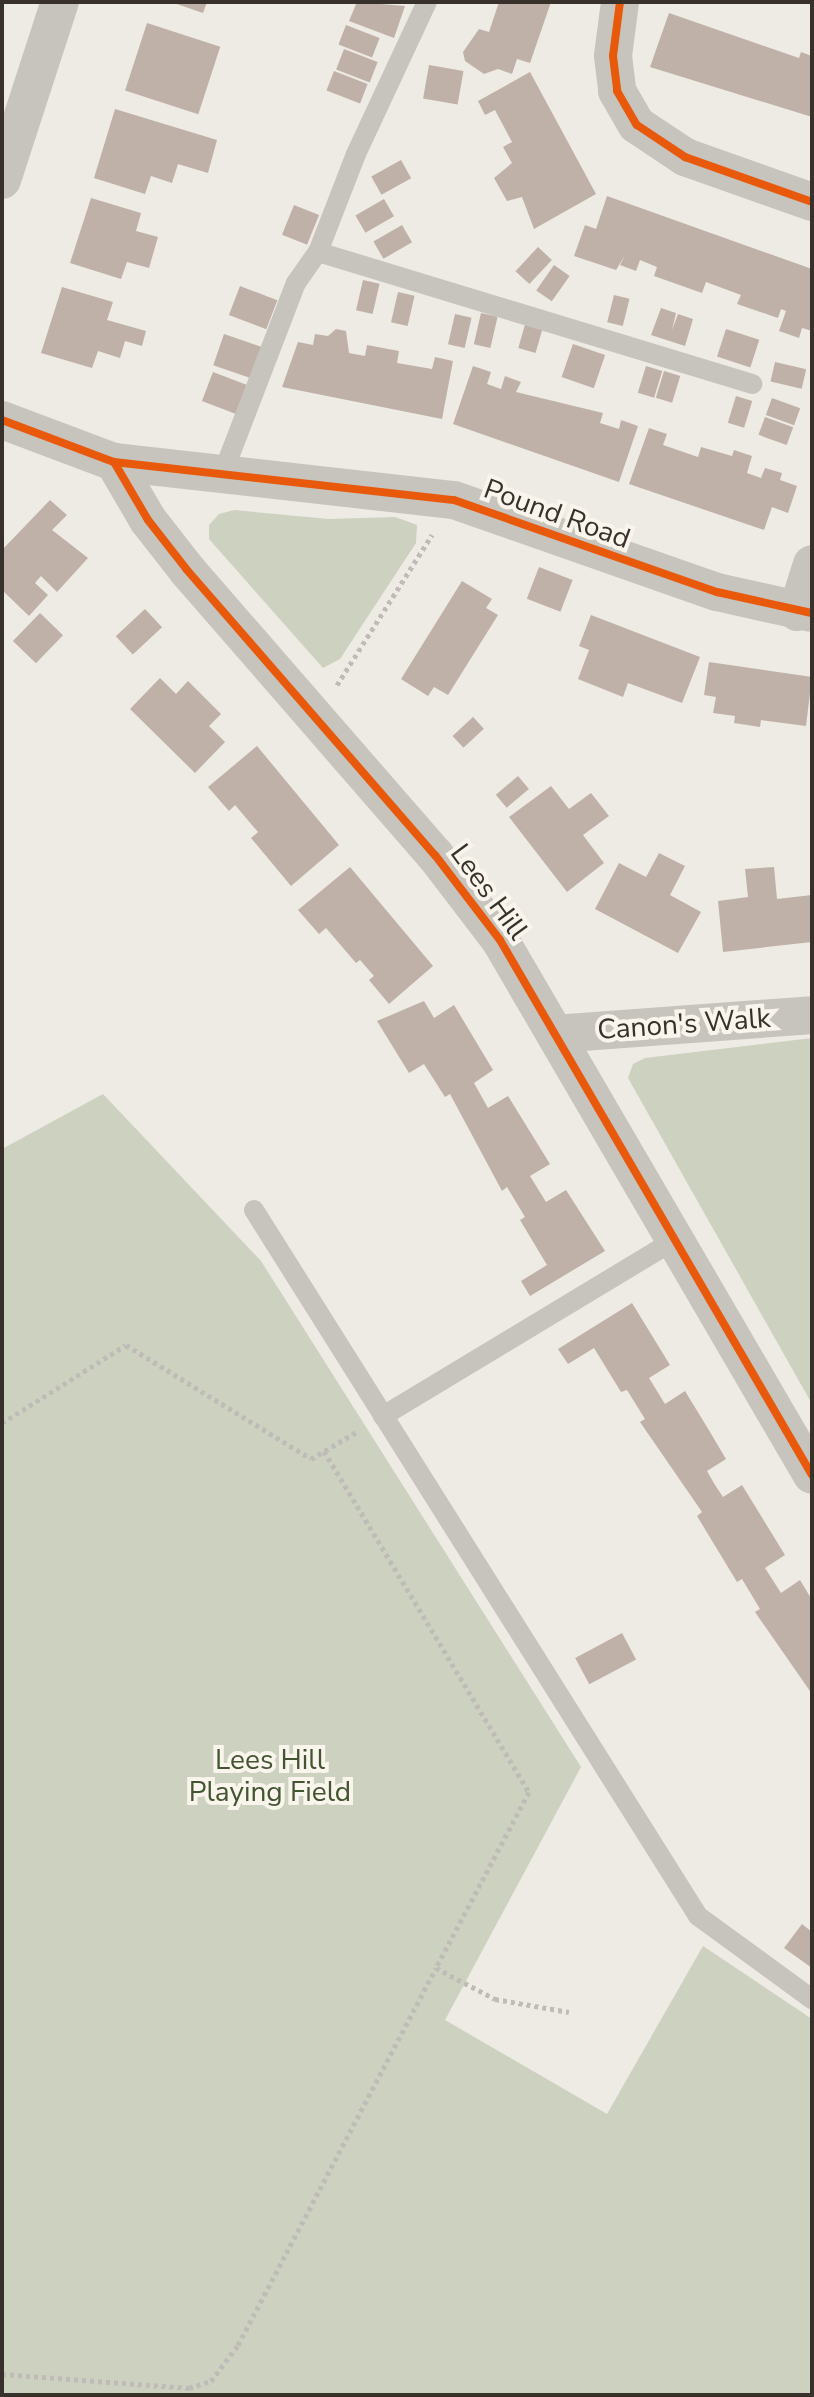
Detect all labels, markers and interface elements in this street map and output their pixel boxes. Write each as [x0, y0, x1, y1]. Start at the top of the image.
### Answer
street label: Pound Road [479, 472, 635, 556]
street label: Lees Hill [443, 838, 535, 946]
street label: Canon's Walk [596, 1001, 772, 1047]
park label: Lees Hill Playing Field [189, 1743, 351, 1809]

